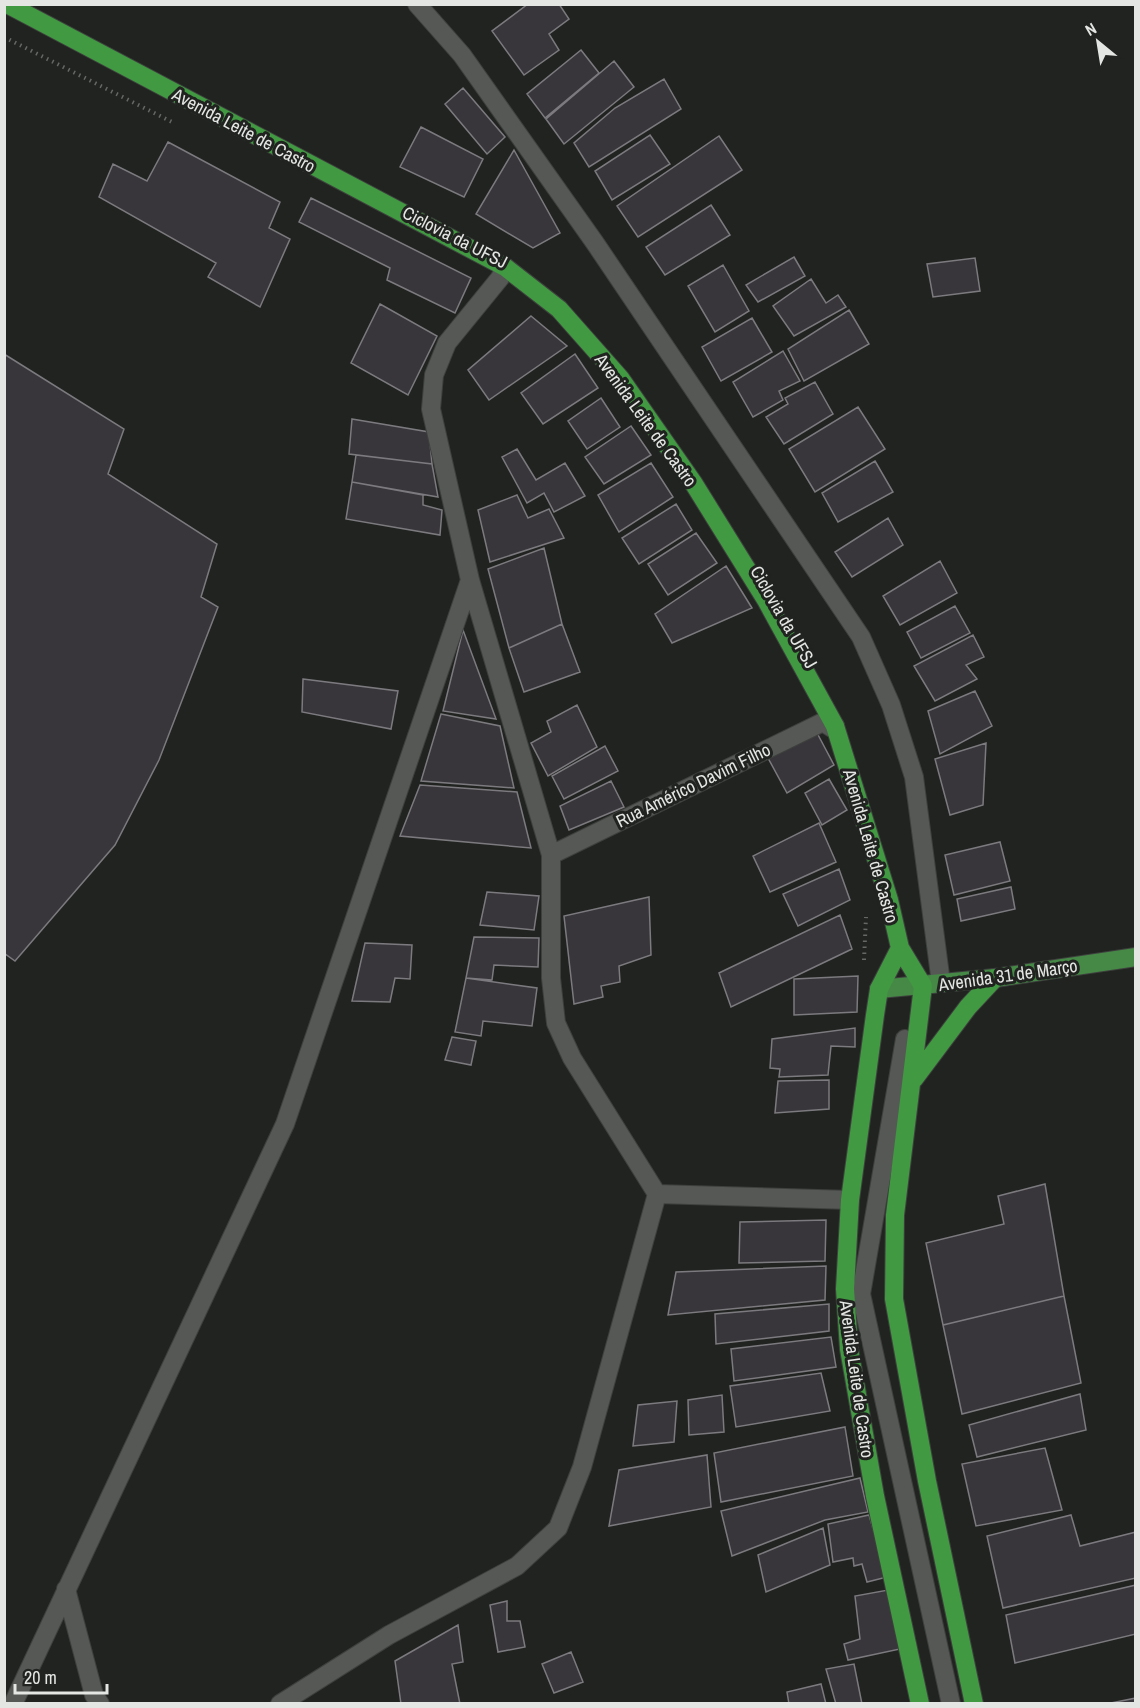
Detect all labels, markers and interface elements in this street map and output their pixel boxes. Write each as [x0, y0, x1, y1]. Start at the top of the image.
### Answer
north arrow [1068, 12, 1128, 72]
text: N [1081, 17, 1100, 41]
street label: Avenida Leite de Castro [167, 81, 320, 178]
street label: Ciclovia da UFSJ [398, 200, 512, 274]
street label: Avenida Leite de Castro [589, 348, 703, 492]
street label: Ciclovia da UFSJ [744, 561, 824, 673]
street label: Rua Américo Davim Filho [612, 737, 774, 833]
street label: Avenida Leite de Castro [837, 765, 905, 926]
street label: Avenida 31 de Março [936, 953, 1079, 997]
street label: Avenida Leite de Castro [833, 1298, 880, 1459]
scale bar [15, 1657, 106, 1695]
text: 20 m [24, 1665, 57, 1690]

